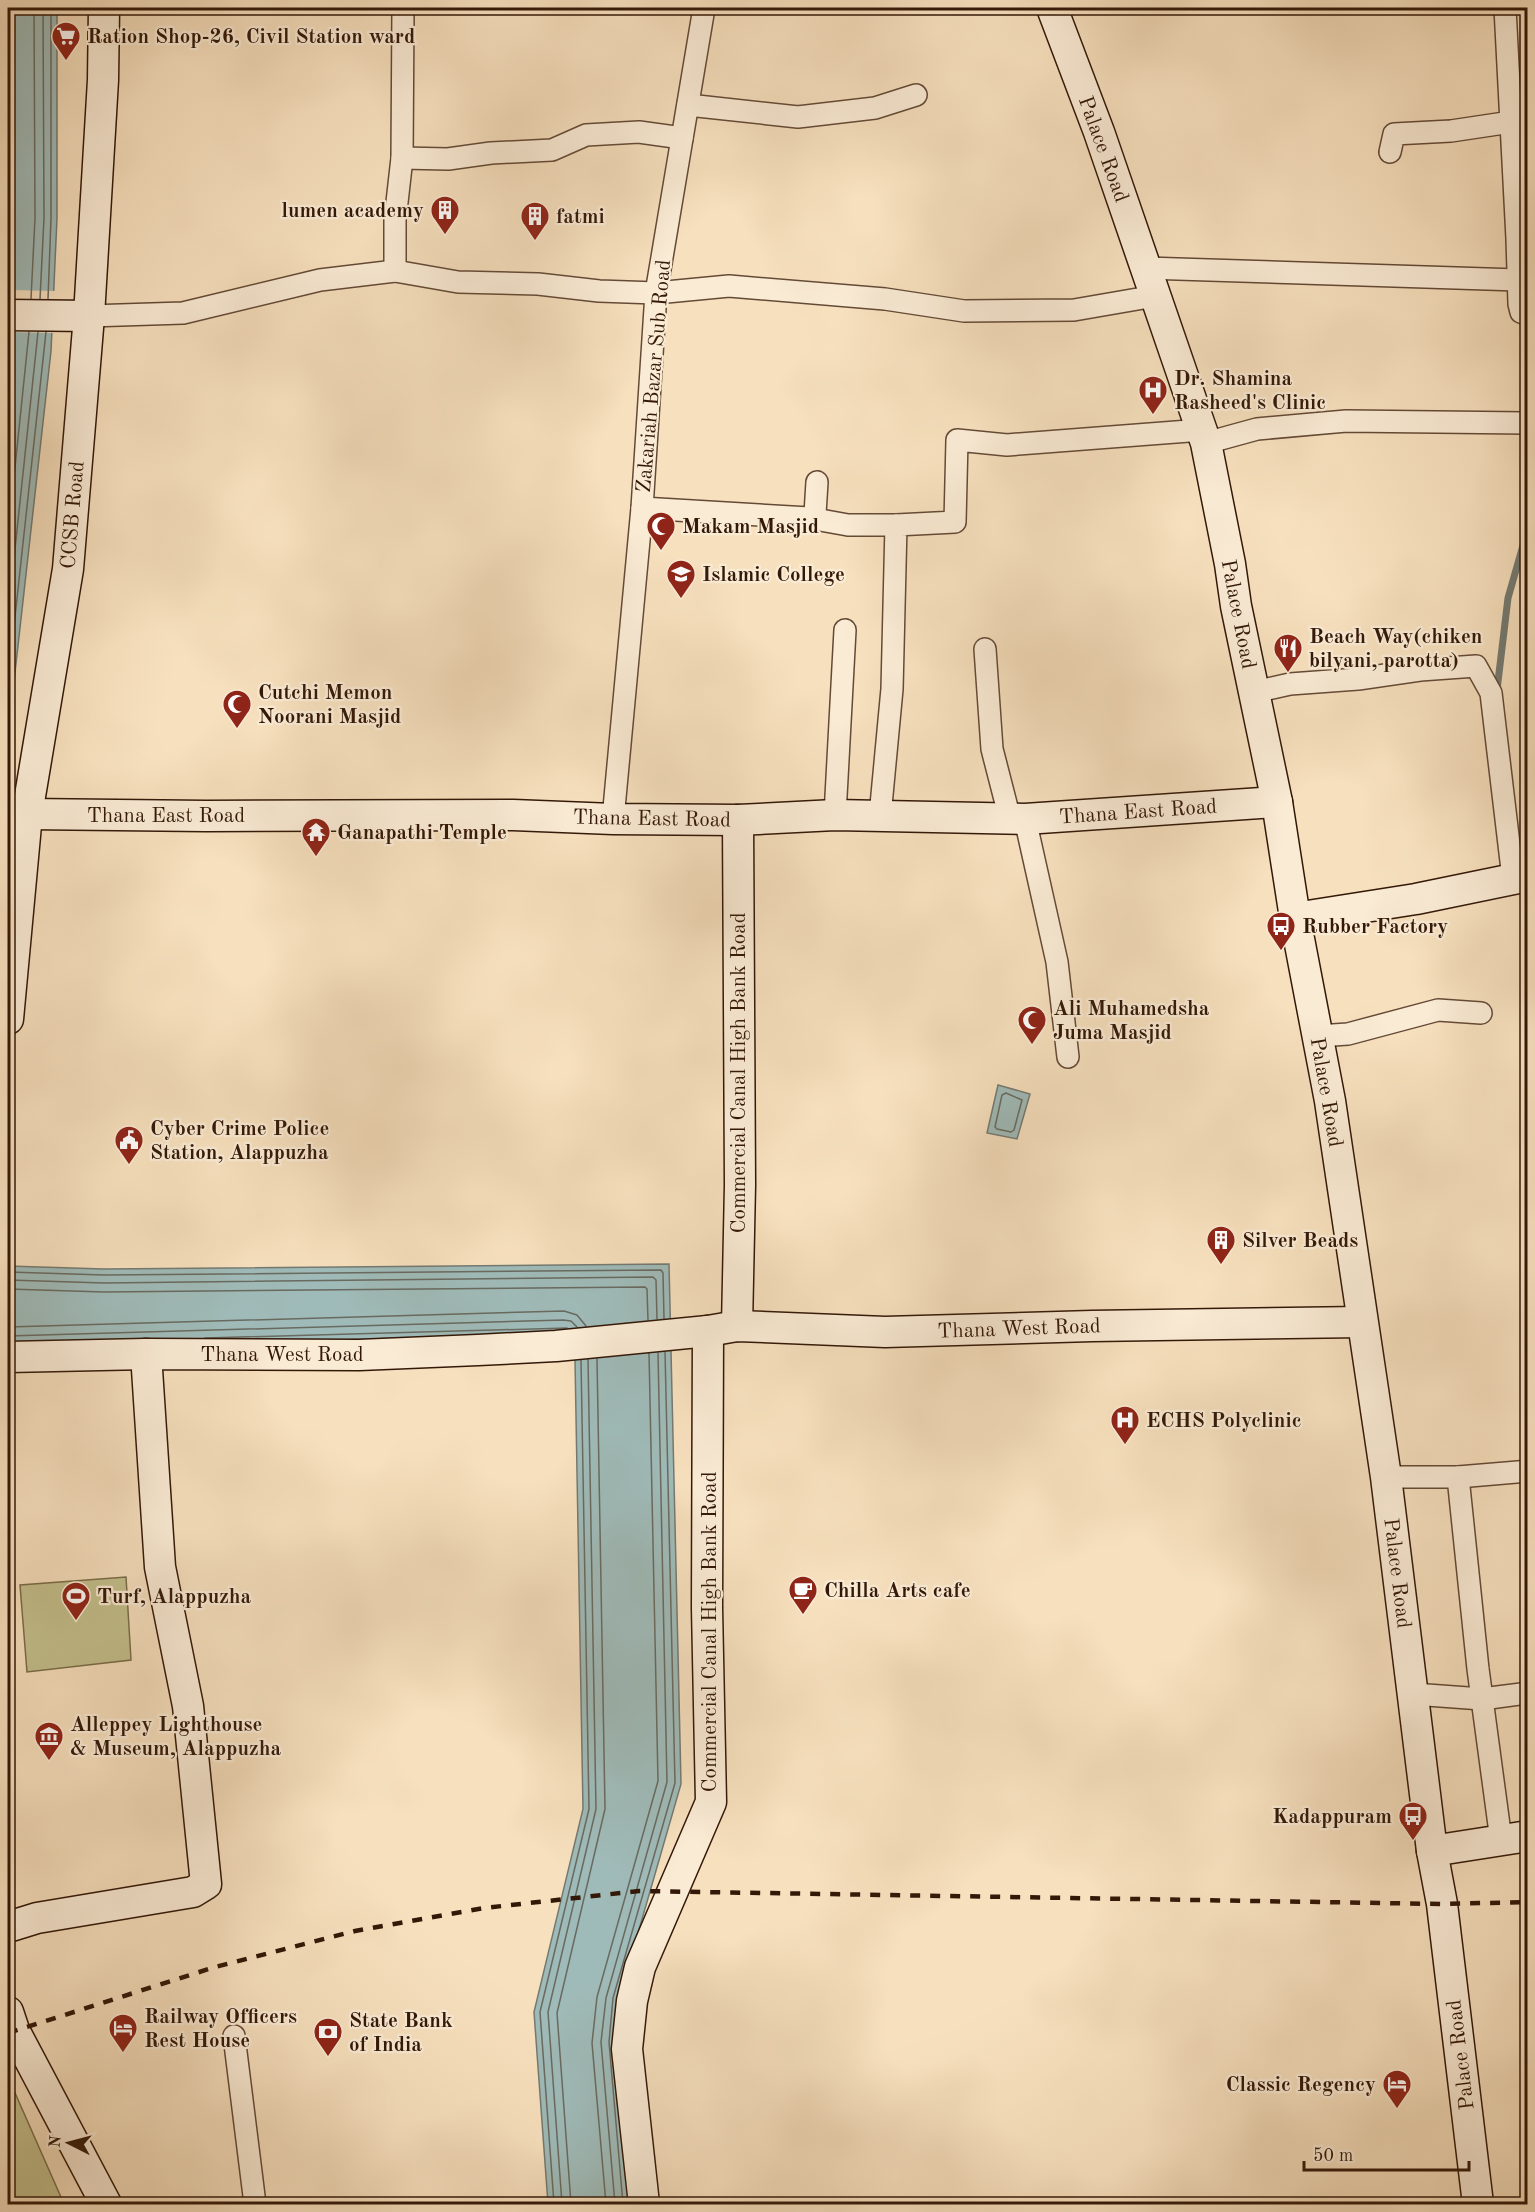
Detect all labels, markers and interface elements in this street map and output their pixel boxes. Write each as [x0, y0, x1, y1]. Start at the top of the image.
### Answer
supermarket icon: Ration Shop-26, Civil Station ward [50, 20, 82, 62]
place label: Ration Shop-26, Civil Station ward [87, 27, 415, 48]
street label: Palace Road [1074, 94, 1131, 205]
building icon: lumen academy [429, 194, 461, 236]
building icon: fatmi [519, 200, 551, 242]
place label: lumen academy [282, 201, 424, 222]
place label: fatmi [556, 207, 605, 228]
street label: Zakariah Bazar Sub Road [634, 259, 675, 494]
place label: Dr. Shamina Rasheed's Clinic [1174, 369, 1326, 414]
hospital icon: Dr. Shamina Rasheed's Clinic [1137, 374, 1169, 416]
street label: CCSB Road [58, 460, 89, 570]
mosque icon: Makam Masjid [645, 510, 677, 552]
place label: Makam Masjid [682, 517, 819, 538]
school or university icon: Islamic College [665, 558, 697, 600]
street label: Palace Road [1217, 558, 1258, 671]
place label: Islamic College [702, 565, 845, 586]
place label: Beach Way(chiken bilyani, parotta) [1309, 627, 1483, 672]
restaurant icon: Beach Way(chiken bilyani, parotta) [1272, 632, 1304, 674]
place label: Cutchi Memon Noorani Masjid [258, 683, 401, 728]
mosque icon: Cutchi Memon Noorani Masjid [221, 688, 253, 730]
street label: Thana East Road [1058, 796, 1218, 828]
street label: Thana East Road [87, 806, 245, 827]
street label: Thana East Road [573, 808, 731, 831]
temple icon: Ganapathi Temple [300, 816, 332, 858]
place label: Ganapathi Temple [337, 823, 507, 844]
bus stop icon: Rubber Factory [1265, 910, 1297, 952]
street label: Commercial Canal High Bank Road [729, 912, 750, 1234]
place label: Rubber Factory [1302, 917, 1448, 938]
place label: Ali Muhamedsha Juma Masjid [1053, 999, 1210, 1044]
mosque icon: Ali Muhamedsha Juma Masjid [1016, 1004, 1048, 1046]
street label: Palace Road [1306, 1036, 1346, 1149]
place label: Cyber Crime Police Station, Alappuzha [150, 1119, 329, 1164]
public building icon: Cyber Crime Police Station, Alappuzha [113, 1124, 145, 1166]
building icon: Silver Beads [1205, 1224, 1237, 1266]
place label: Silver Beads [1242, 1231, 1358, 1252]
street label: Thana West Road [937, 1316, 1101, 1343]
street label: Thana West Road [200, 1345, 364, 1366]
hospital icon: ECHS Polyclinic [1109, 1404, 1141, 1446]
place label: ECHS Polyclinic [1146, 1411, 1301, 1432]
street label: Commercial Canal High Bank Road [700, 1471, 721, 1793]
street label: Palace Road [1379, 1517, 1414, 1630]
cafe icon: Chilla Arts cafe [787, 1574, 819, 1616]
sports icon: Turf, Alappuzha [60, 1580, 92, 1622]
place label: Chilla Arts cafe [824, 1581, 971, 1602]
place label: Turf, Alappuzha [97, 1587, 252, 1608]
place label: Alleppey Lighthouse & Museum, Alappuzha [70, 1715, 281, 1760]
museum icon: Alleppey Lighthouse & Museum, Alappuzha [33, 1720, 65, 1762]
bus stop icon: Kadappuram [1397, 1800, 1429, 1842]
place label: Kadappuram [1272, 1807, 1392, 1828]
street label: Palace Road [1444, 1998, 1479, 2111]
place label: Railway Officers Rest House [144, 2007, 297, 2052]
place label: State Bank of India [349, 2011, 453, 2056]
hotel icon: Railway Officers Rest House [107, 2012, 139, 2054]
bank icon: State Bank of India [312, 2016, 344, 2058]
hotel icon: Classic Regency [1381, 2068, 1413, 2110]
place label: Classic Regency [1226, 2075, 1376, 2096]
north arrow [39, 2113, 99, 2173]
text: N [47, 2134, 65, 2149]
scale bar [1304, 2134, 1469, 2172]
text: 50 m [1313, 2147, 1353, 2165]

